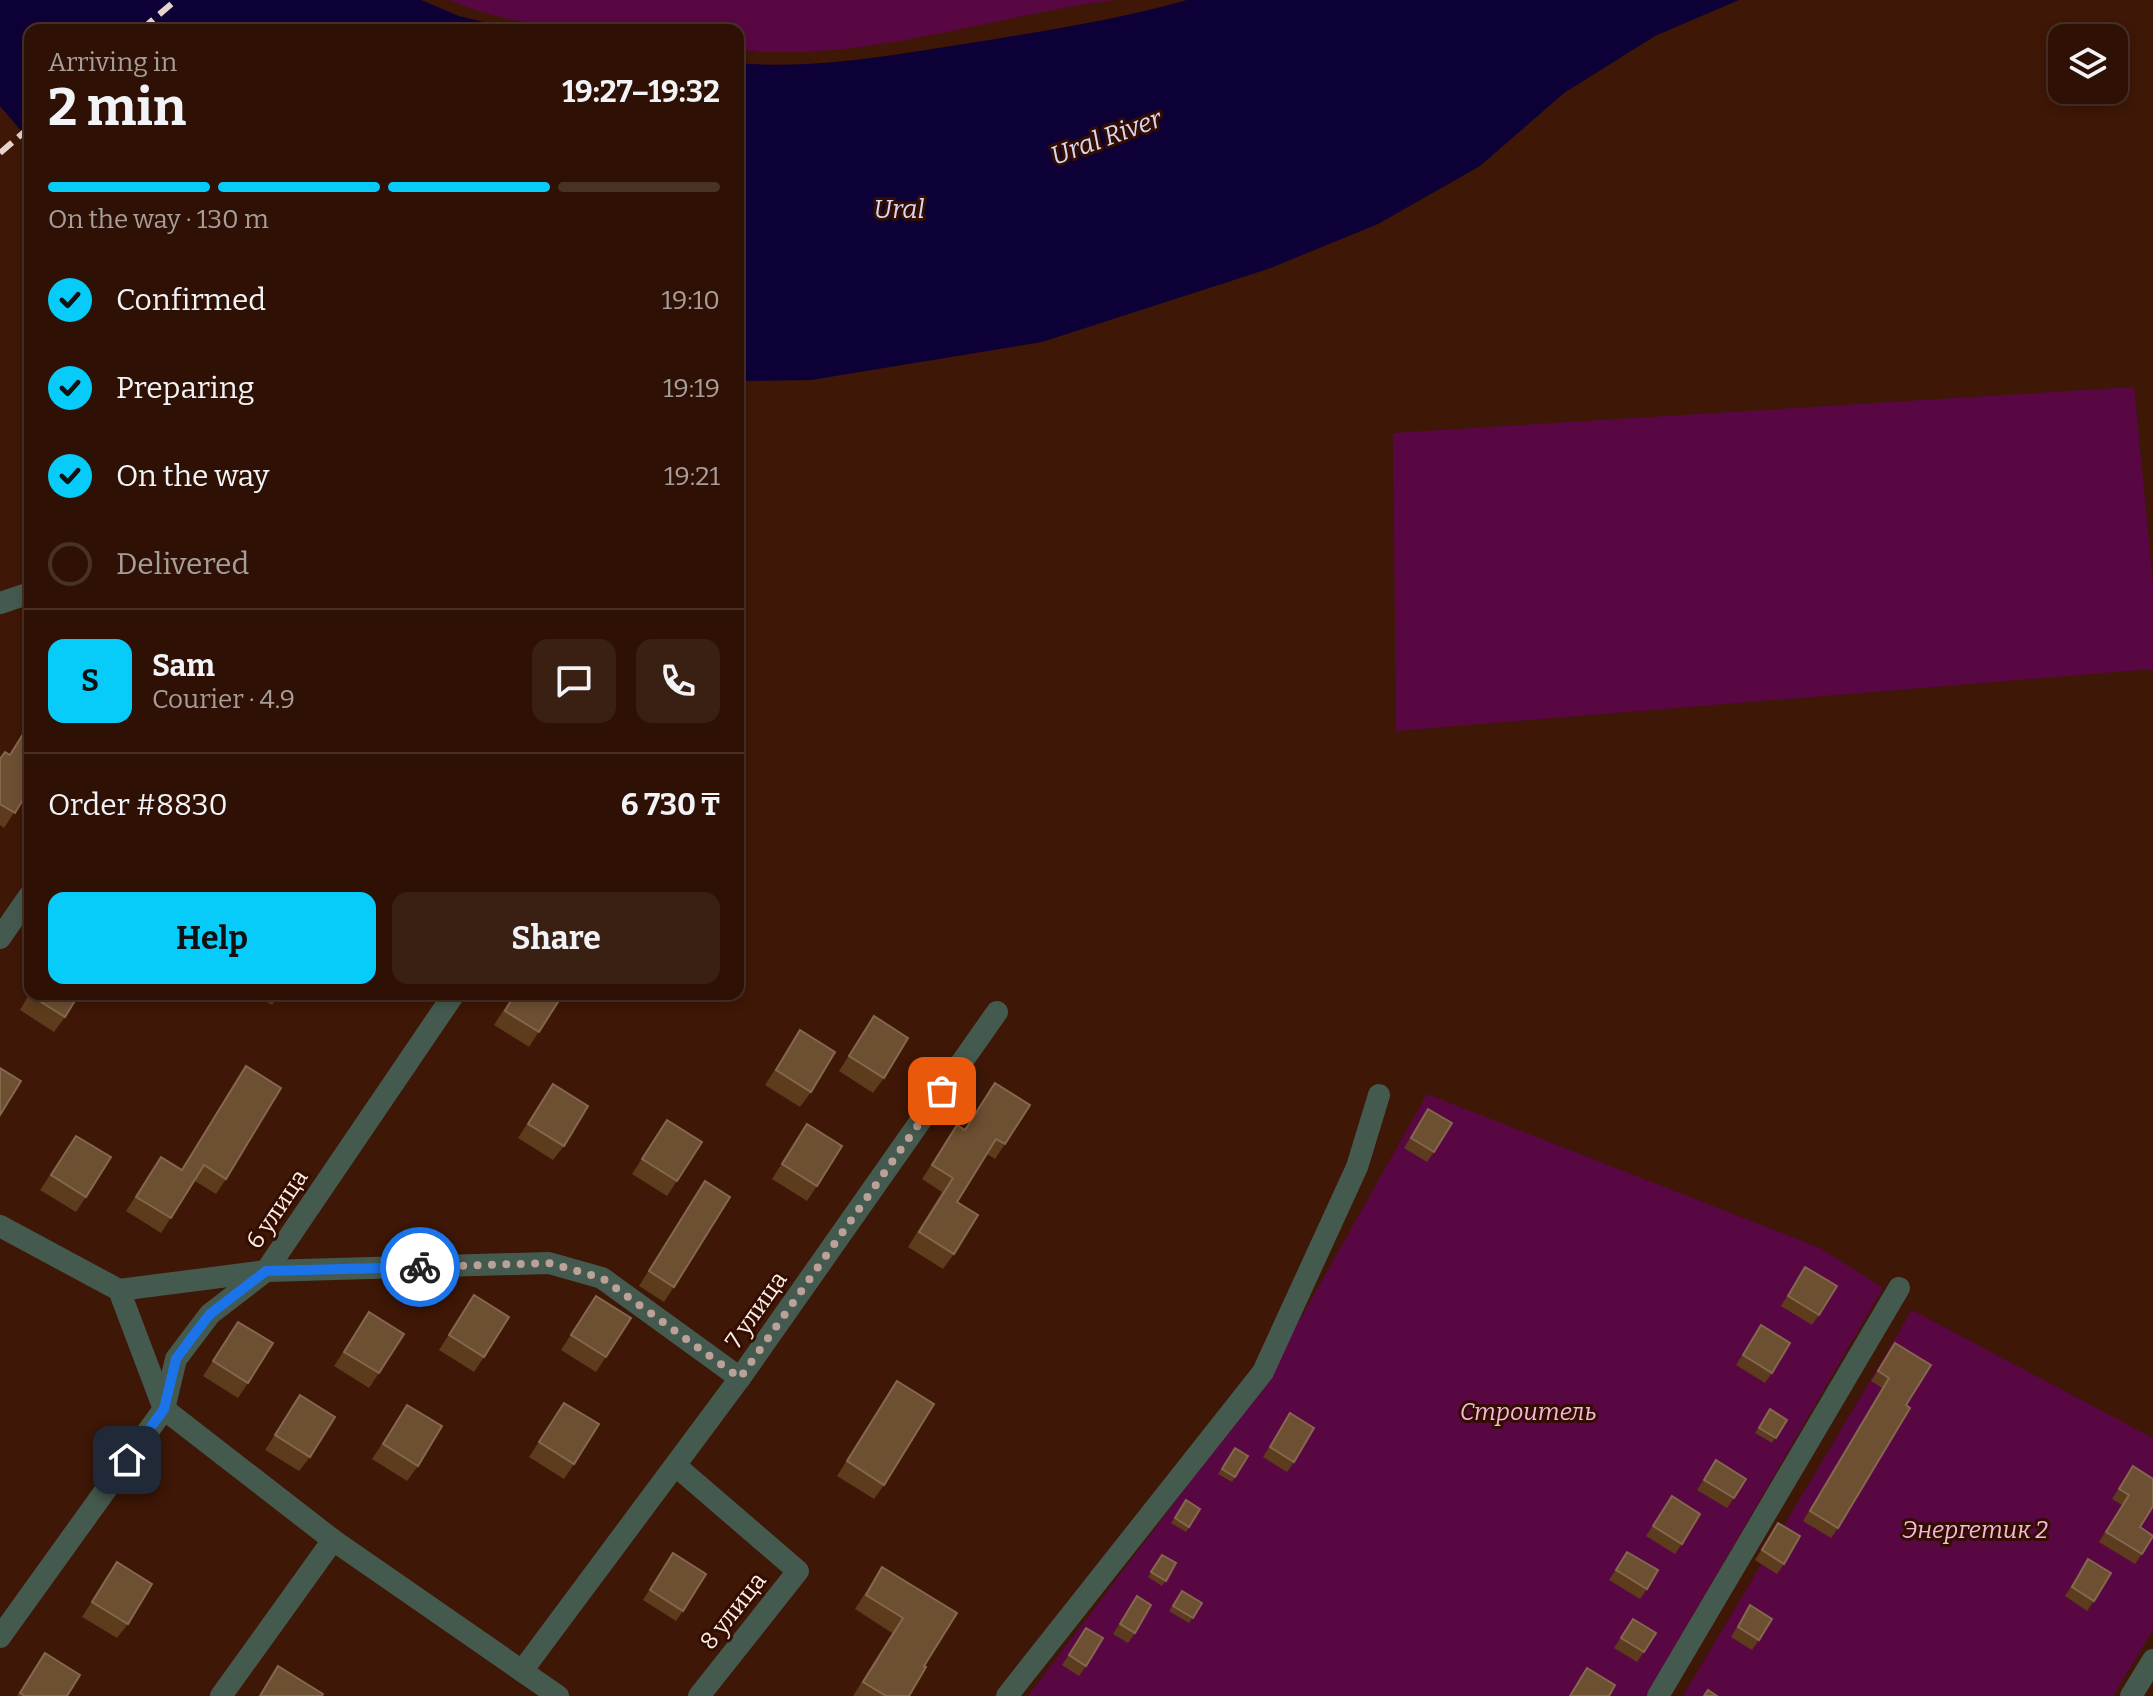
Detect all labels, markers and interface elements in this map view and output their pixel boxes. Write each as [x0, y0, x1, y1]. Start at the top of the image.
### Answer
map controls [2048, 24, 2128, 104]
button: layers [2048, 24, 2128, 104]
text: Arriving in [48, 47, 177, 78]
text: 19:27–19:32 [562, 74, 720, 110]
text: 2 min [48, 76, 186, 139]
water label: Ural River [1046, 103, 1167, 172]
water label: Ural [873, 194, 925, 225]
text: On the way · 130 m [48, 204, 269, 235]
icon: check [48, 278, 92, 322]
text: Confirmed [116, 282, 266, 318]
text: 19:10 [661, 285, 720, 316]
icon: check [48, 366, 92, 410]
text: Preparing [116, 370, 254, 406]
text: 19:19 [663, 373, 720, 404]
icon: check [48, 454, 92, 498]
text: On the way [116, 458, 269, 494]
text: 19:21 [664, 461, 720, 492]
text: Delivered [116, 546, 249, 582]
button: chat [532, 639, 616, 723]
button: phone [636, 639, 720, 723]
text: Sam [152, 648, 215, 684]
text: S [81, 663, 99, 699]
text: Courier · 4.9 [152, 684, 295, 715]
text: Order #8830 [48, 787, 228, 823]
text: 6 730 ₸ [621, 787, 720, 823]
button: Help [48, 892, 376, 984]
button: Share [392, 892, 720, 984]
pin [908, 1057, 976, 1125]
icon: bag [920, 1069, 964, 1113]
street label: 6 улица [240, 1164, 314, 1254]
courier [380, 1227, 460, 1307]
icon: bike [398, 1245, 442, 1289]
street label: 7 улица [719, 1266, 793, 1354]
park label: Строитель [1460, 1398, 1596, 1426]
pin [93, 1426, 161, 1494]
icon: home [105, 1438, 149, 1482]
park label: Энергетик 2 [1902, 1516, 2048, 1544]
street label: 8 улица [694, 1567, 772, 1655]

